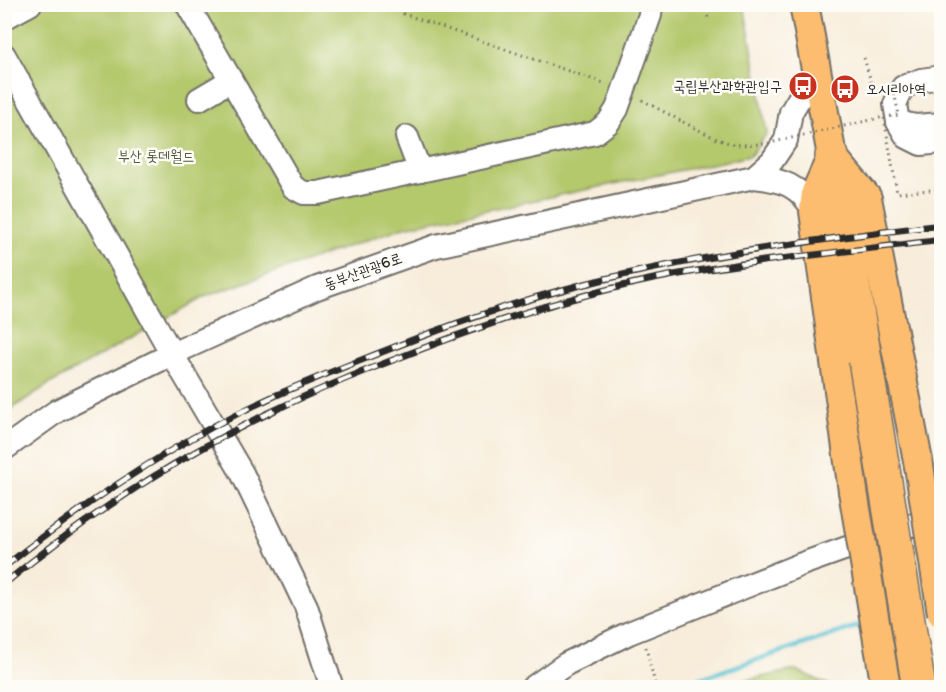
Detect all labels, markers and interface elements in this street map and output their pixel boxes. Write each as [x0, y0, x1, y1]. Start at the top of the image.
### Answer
bus stop icon: 국립부산과학관입구 [787, 70, 819, 102]
bus stop icon: 오시리아역 [829, 73, 861, 105]
place label: 국립부산과학관입구 [673, 77, 782, 96]
place label: 오시리아역 [866, 80, 926, 99]
park label: 부산 롯데월드 [118, 147, 194, 166]
street label: 동부산관광6로 [322, 249, 405, 294]

